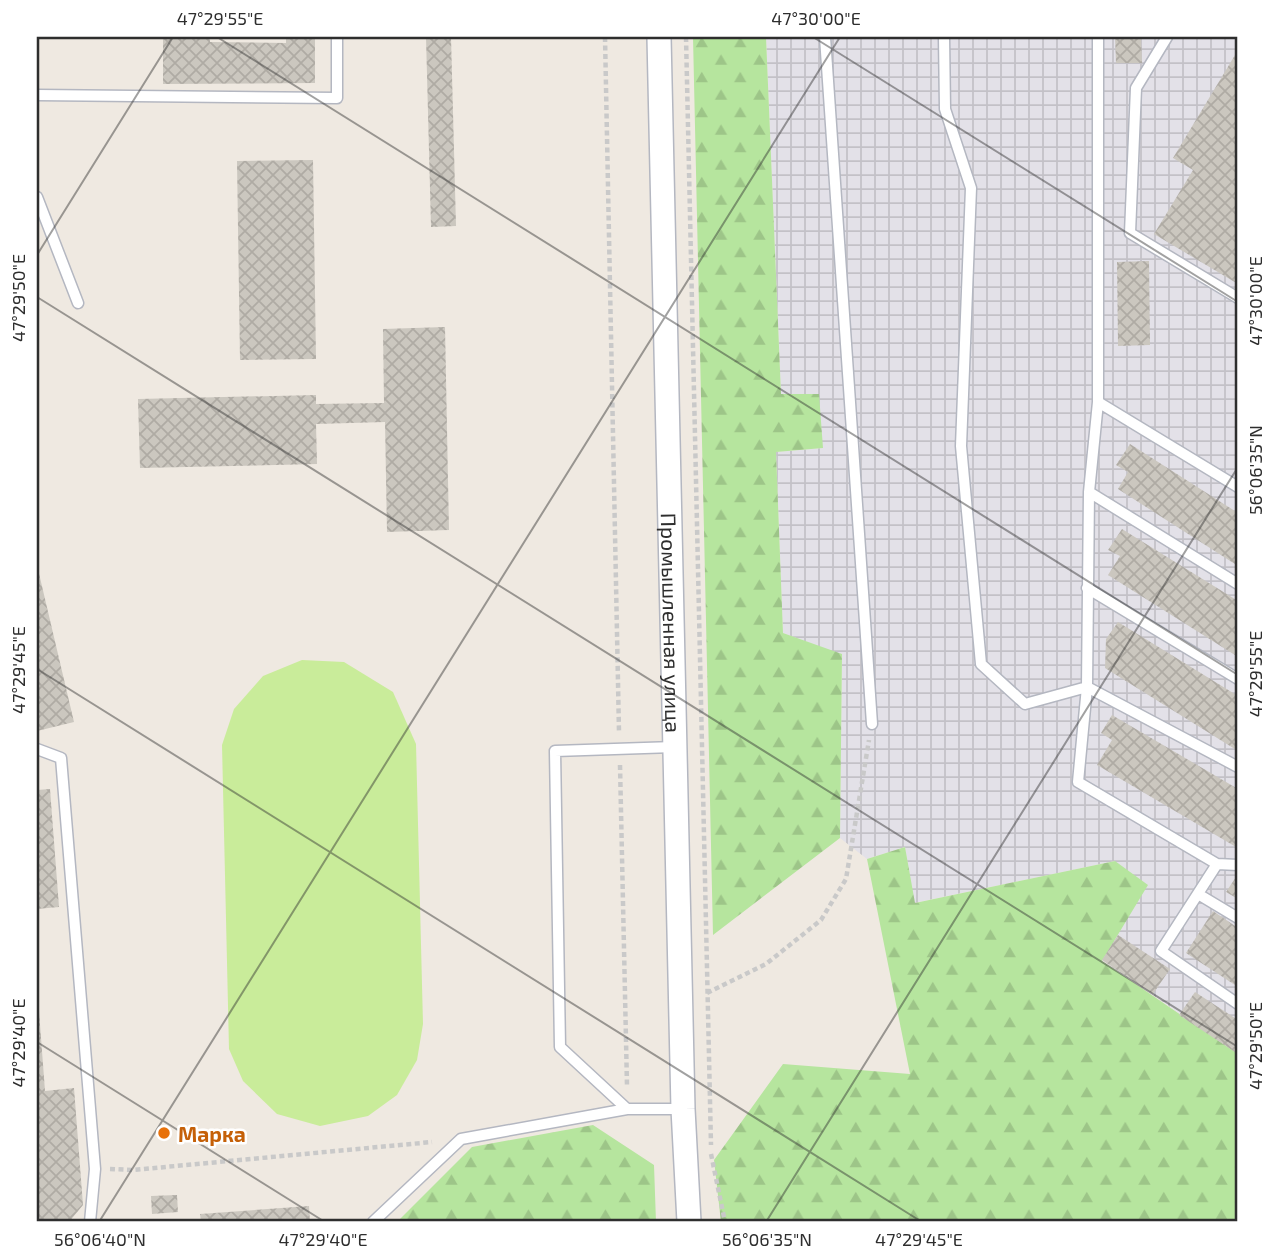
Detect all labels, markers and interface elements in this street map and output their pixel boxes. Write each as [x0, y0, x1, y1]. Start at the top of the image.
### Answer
text: 47°29'55"E [177, 7, 263, 29]
text: 47°30'00"E [771, 7, 861, 29]
text: 47°29'50"E [7, 254, 29, 342]
text: 47°30'00"E [1244, 256, 1266, 346]
text: 56°06'35"N [1244, 425, 1266, 515]
street label: Промышленная улица [657, 513, 687, 733]
text: 47°29'45"E [7, 626, 29, 714]
text: 47°29'55"E [1244, 631, 1266, 717]
text: 47°29'40"E [7, 999, 29, 1088]
text: 47°29'50"E [1244, 1002, 1266, 1090]
place label: Марка [178, 1121, 246, 1146]
marker: Марка [156, 1125, 172, 1141]
text: 56°06'40"N [54, 1228, 146, 1250]
text: 47°29'40"E [279, 1228, 368, 1250]
text: 56°06'35"N [722, 1228, 812, 1250]
text: 47°29'45"E [875, 1228, 963, 1250]

